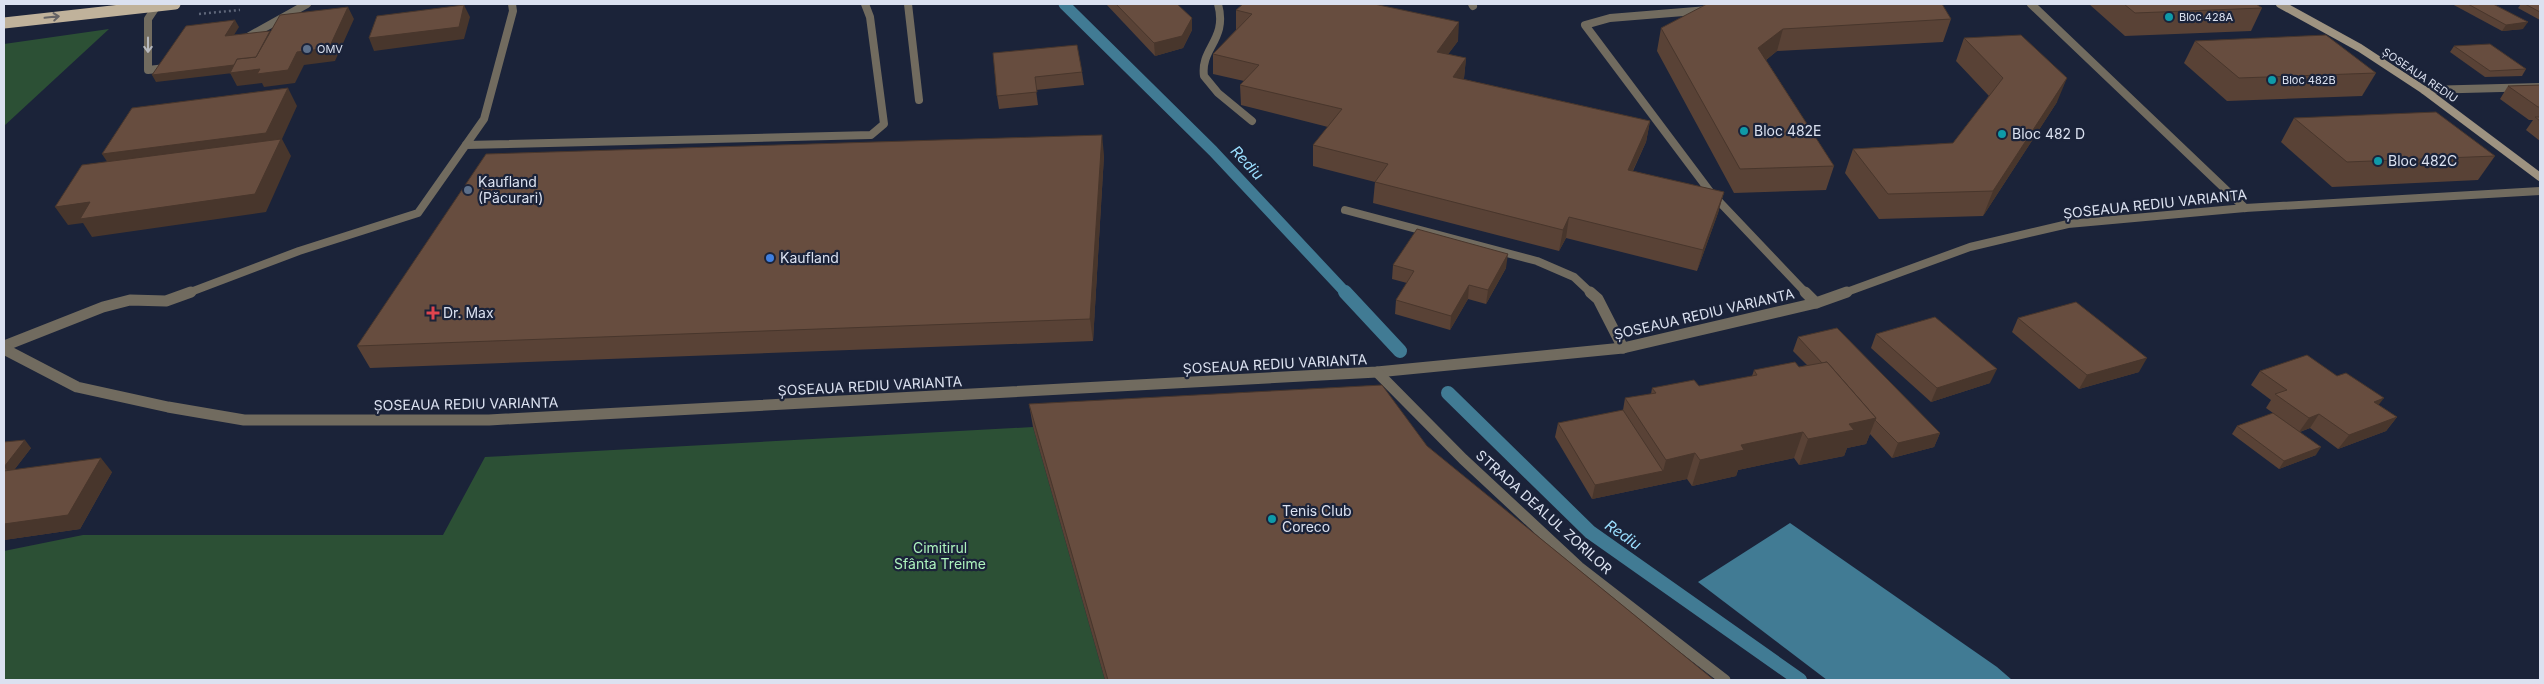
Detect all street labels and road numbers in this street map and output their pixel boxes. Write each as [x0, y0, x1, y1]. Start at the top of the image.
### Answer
street label: ȘOSEAUA REDIU [2380, 45, 2460, 105]
street label: ȘOSEAUA REDIU VARIANTA [2062, 185, 2248, 223]
street label: ȘOSEAUA REDIU VARIANTA [1612, 284, 1796, 344]
street label: ȘOSEAUA REDIU VARIANTA [1182, 350, 1368, 378]
street label: ȘOSEAUA REDIU VARIANTA [777, 372, 963, 400]
street label: ȘOSEAUA REDIU VARIANTA [374, 393, 559, 415]
street label: STRADA DEALUL ZORILOR [1473, 446, 1616, 577]

